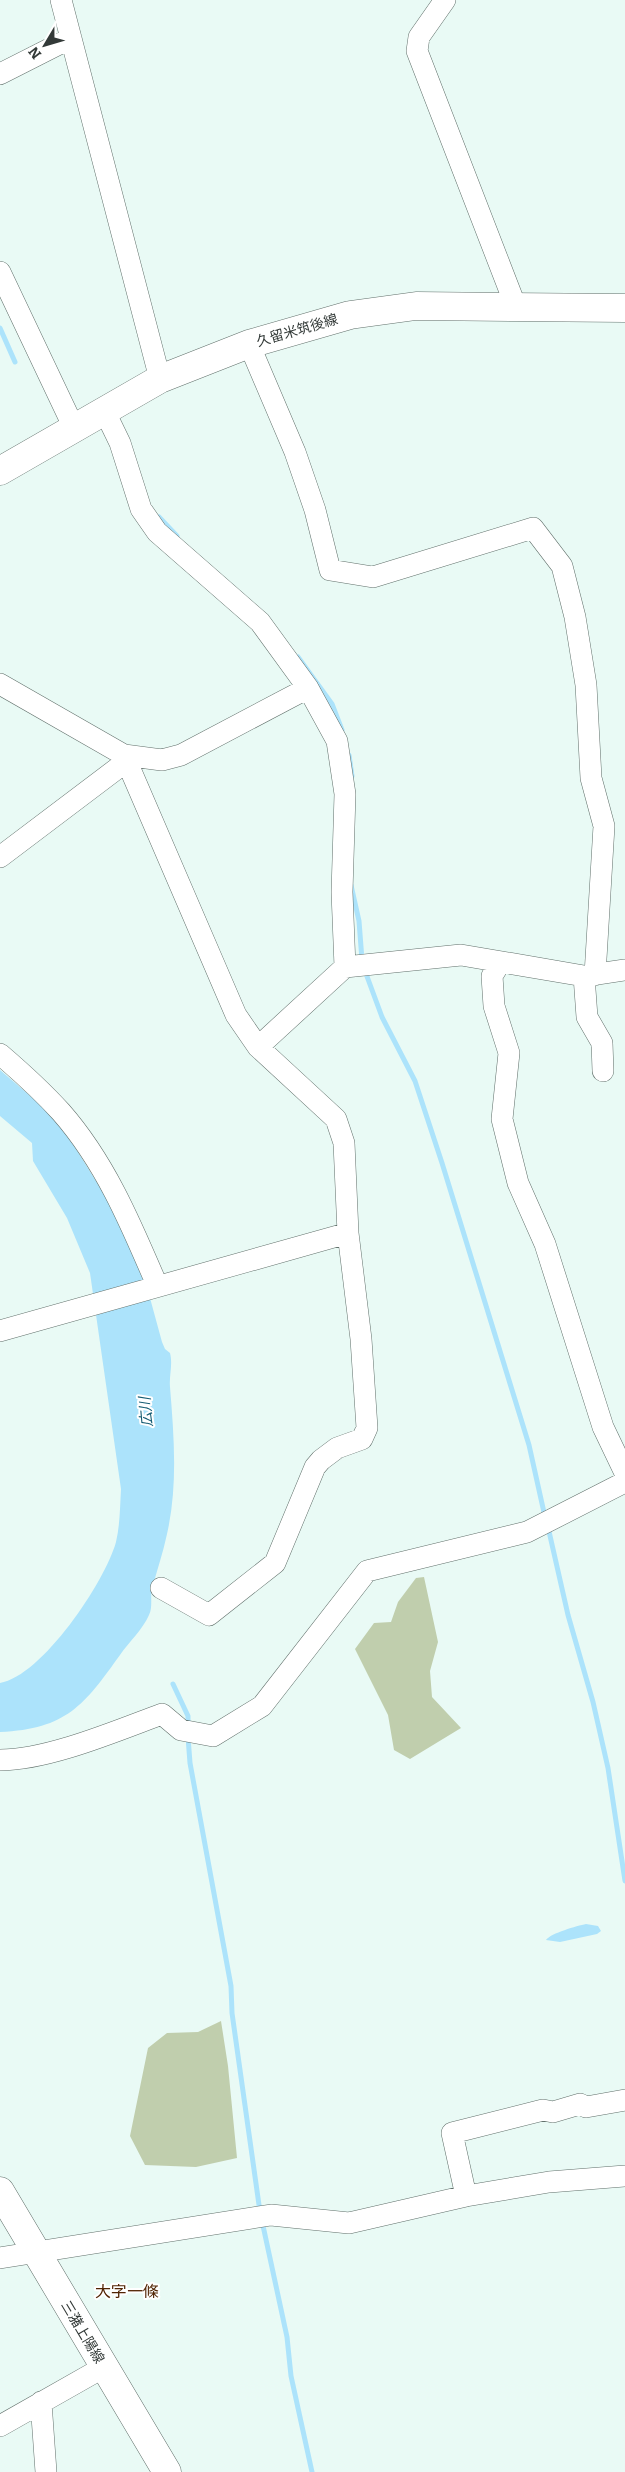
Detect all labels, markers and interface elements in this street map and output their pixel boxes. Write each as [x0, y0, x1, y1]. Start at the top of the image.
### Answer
north arrow [20, 20, 70, 70]
text: N [25, 43, 45, 62]
street label: 久留米筑後線 [254, 311, 340, 350]
water label: 広川 [136, 1394, 156, 1428]
district label: 大字一條 [95, 2282, 159, 2301]
street label: 三潴上陽線 [57, 2298, 108, 2367]

